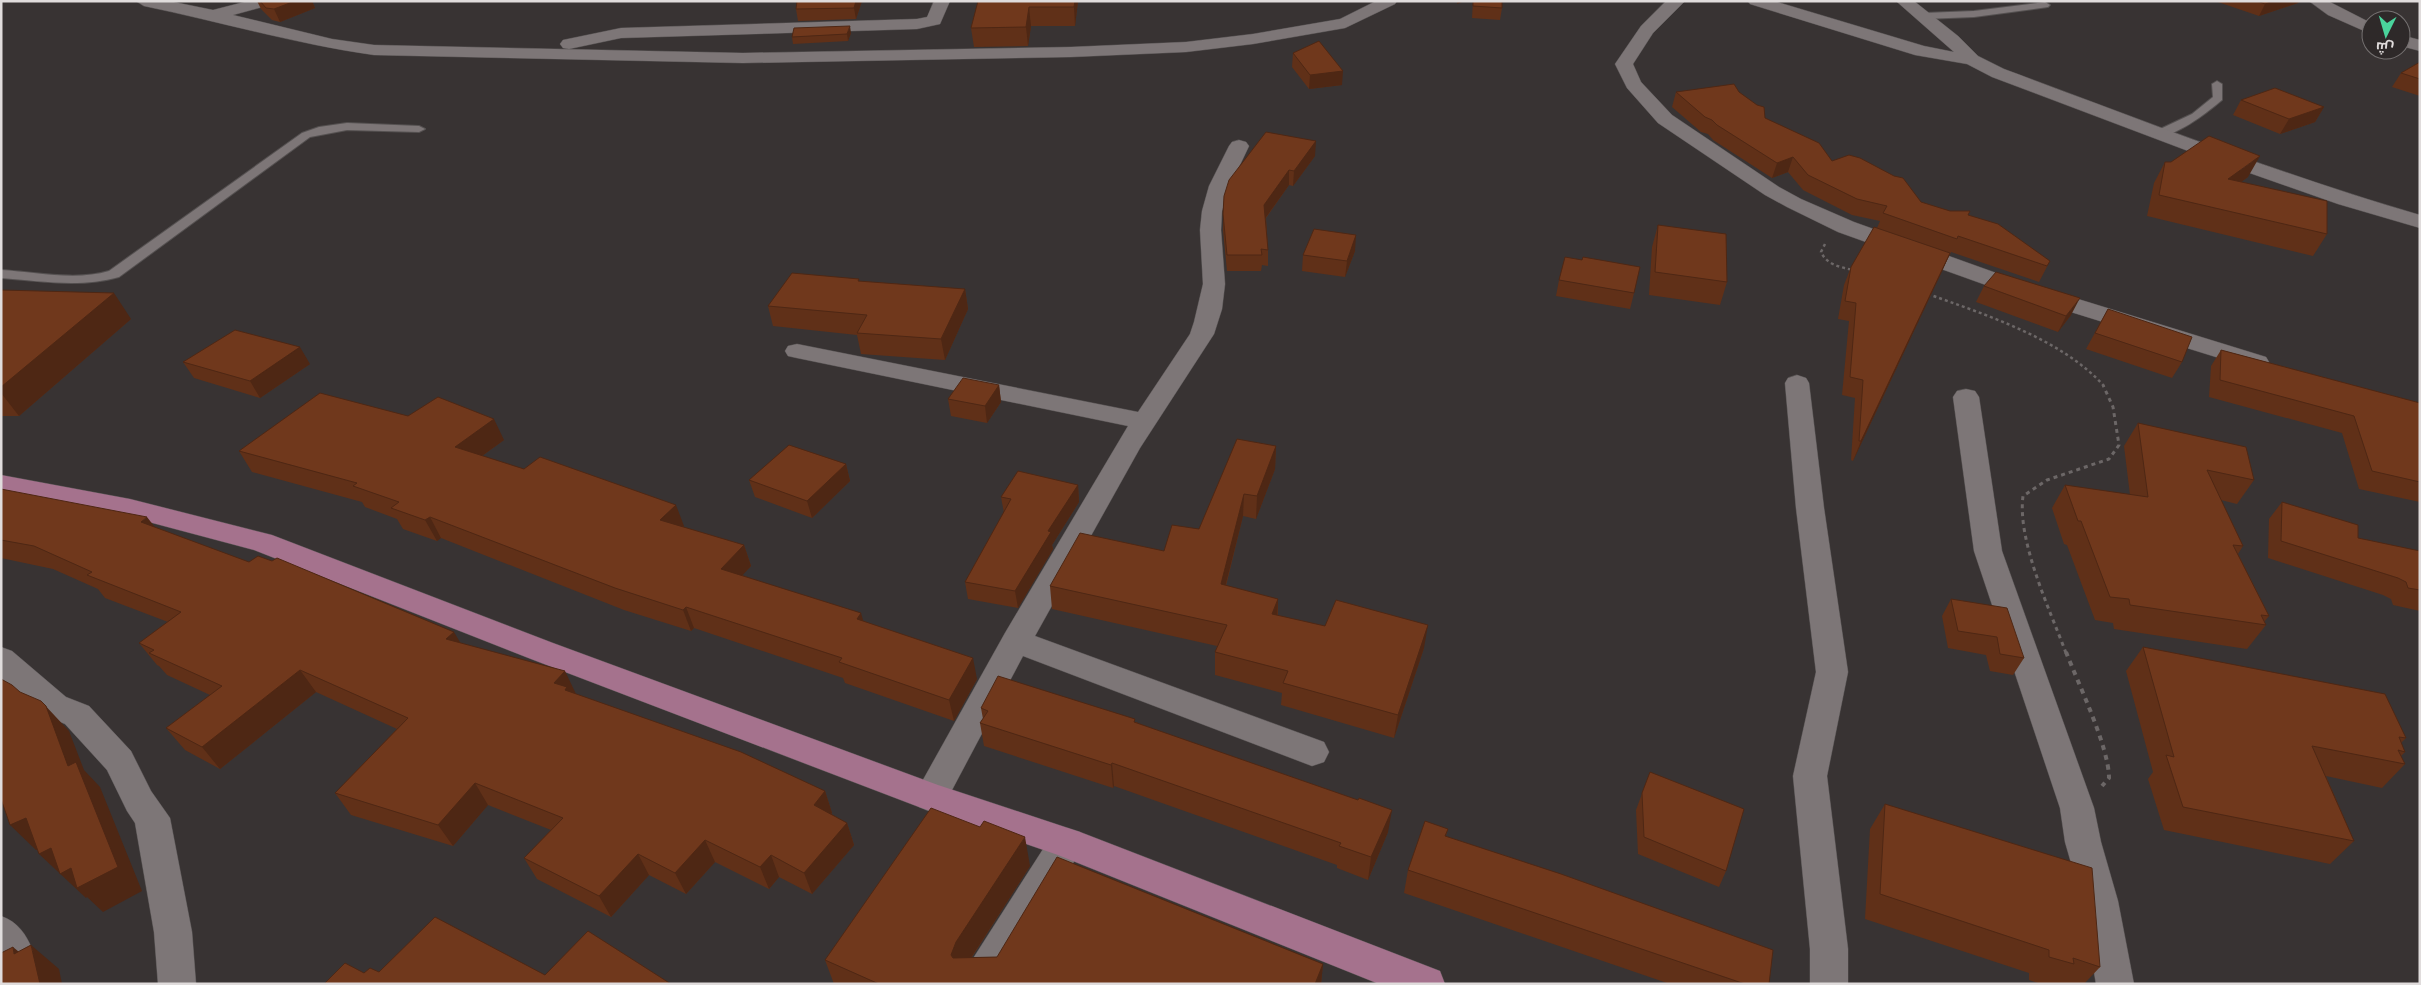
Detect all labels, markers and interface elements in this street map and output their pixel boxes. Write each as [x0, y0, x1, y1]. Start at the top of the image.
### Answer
north arrow [2361, 10, 2411, 60]
text: ش [2375, 38, 2395, 57]

